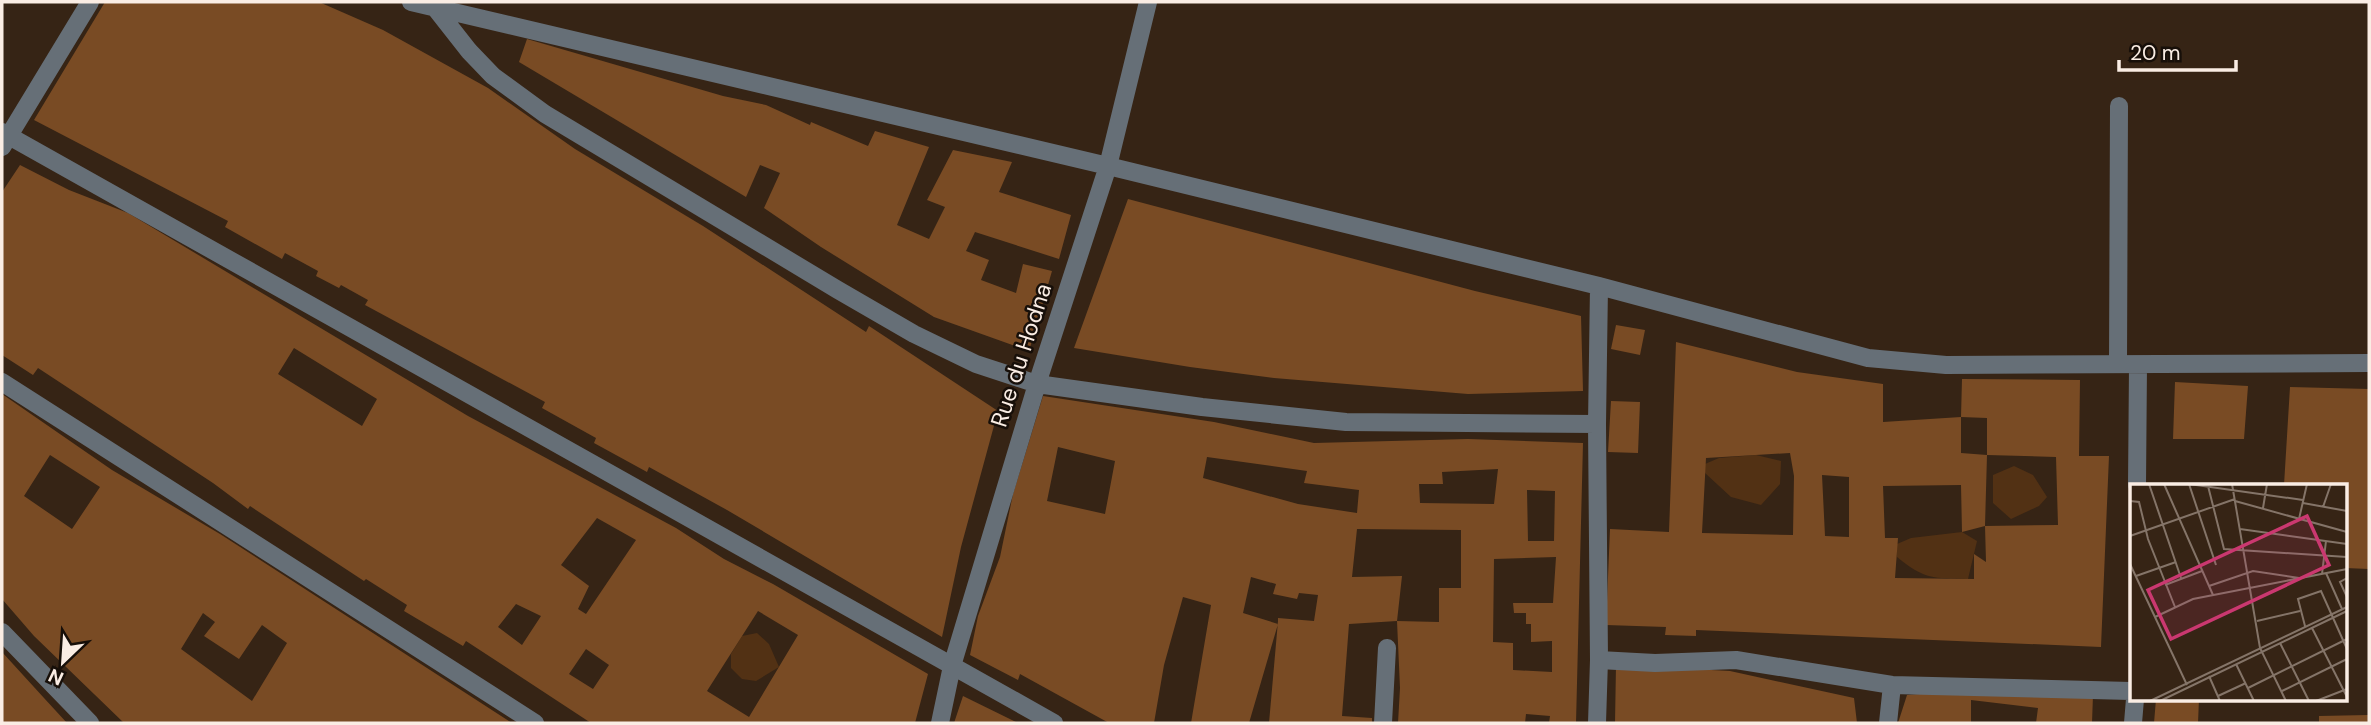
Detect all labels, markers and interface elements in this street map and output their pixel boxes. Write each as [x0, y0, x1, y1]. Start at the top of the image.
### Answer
scale bar [2119, 28, 2236, 72]
text: 20 m [2130, 39, 2181, 67]
street label: Rue du Hodna [984, 279, 1058, 431]
inset map [2130, 484, 2346, 700]
north arrow [28, 627, 98, 697]
text: N [44, 663, 68, 691]

